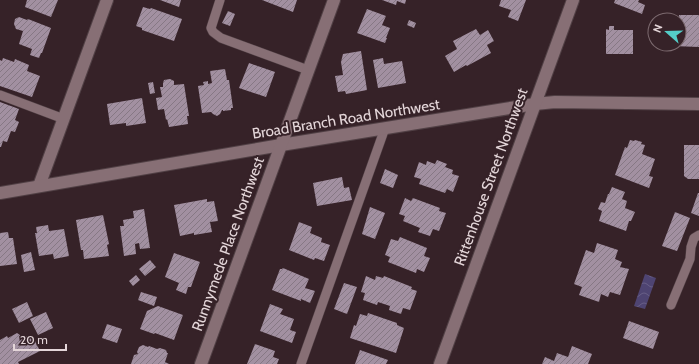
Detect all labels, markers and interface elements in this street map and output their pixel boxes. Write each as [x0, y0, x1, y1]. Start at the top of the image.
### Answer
north arrow [647, 12, 687, 52]
text: N [650, 23, 666, 35]
street label: Rittenhouse Street Northwest [450, 86, 532, 268]
street label: Broad Branch Road Northwest [251, 95, 441, 143]
street label: Runnymede Place Northwest [188, 154, 268, 334]
scale bar [14, 326, 66, 352]
text: 20 m [20, 332, 48, 347]

